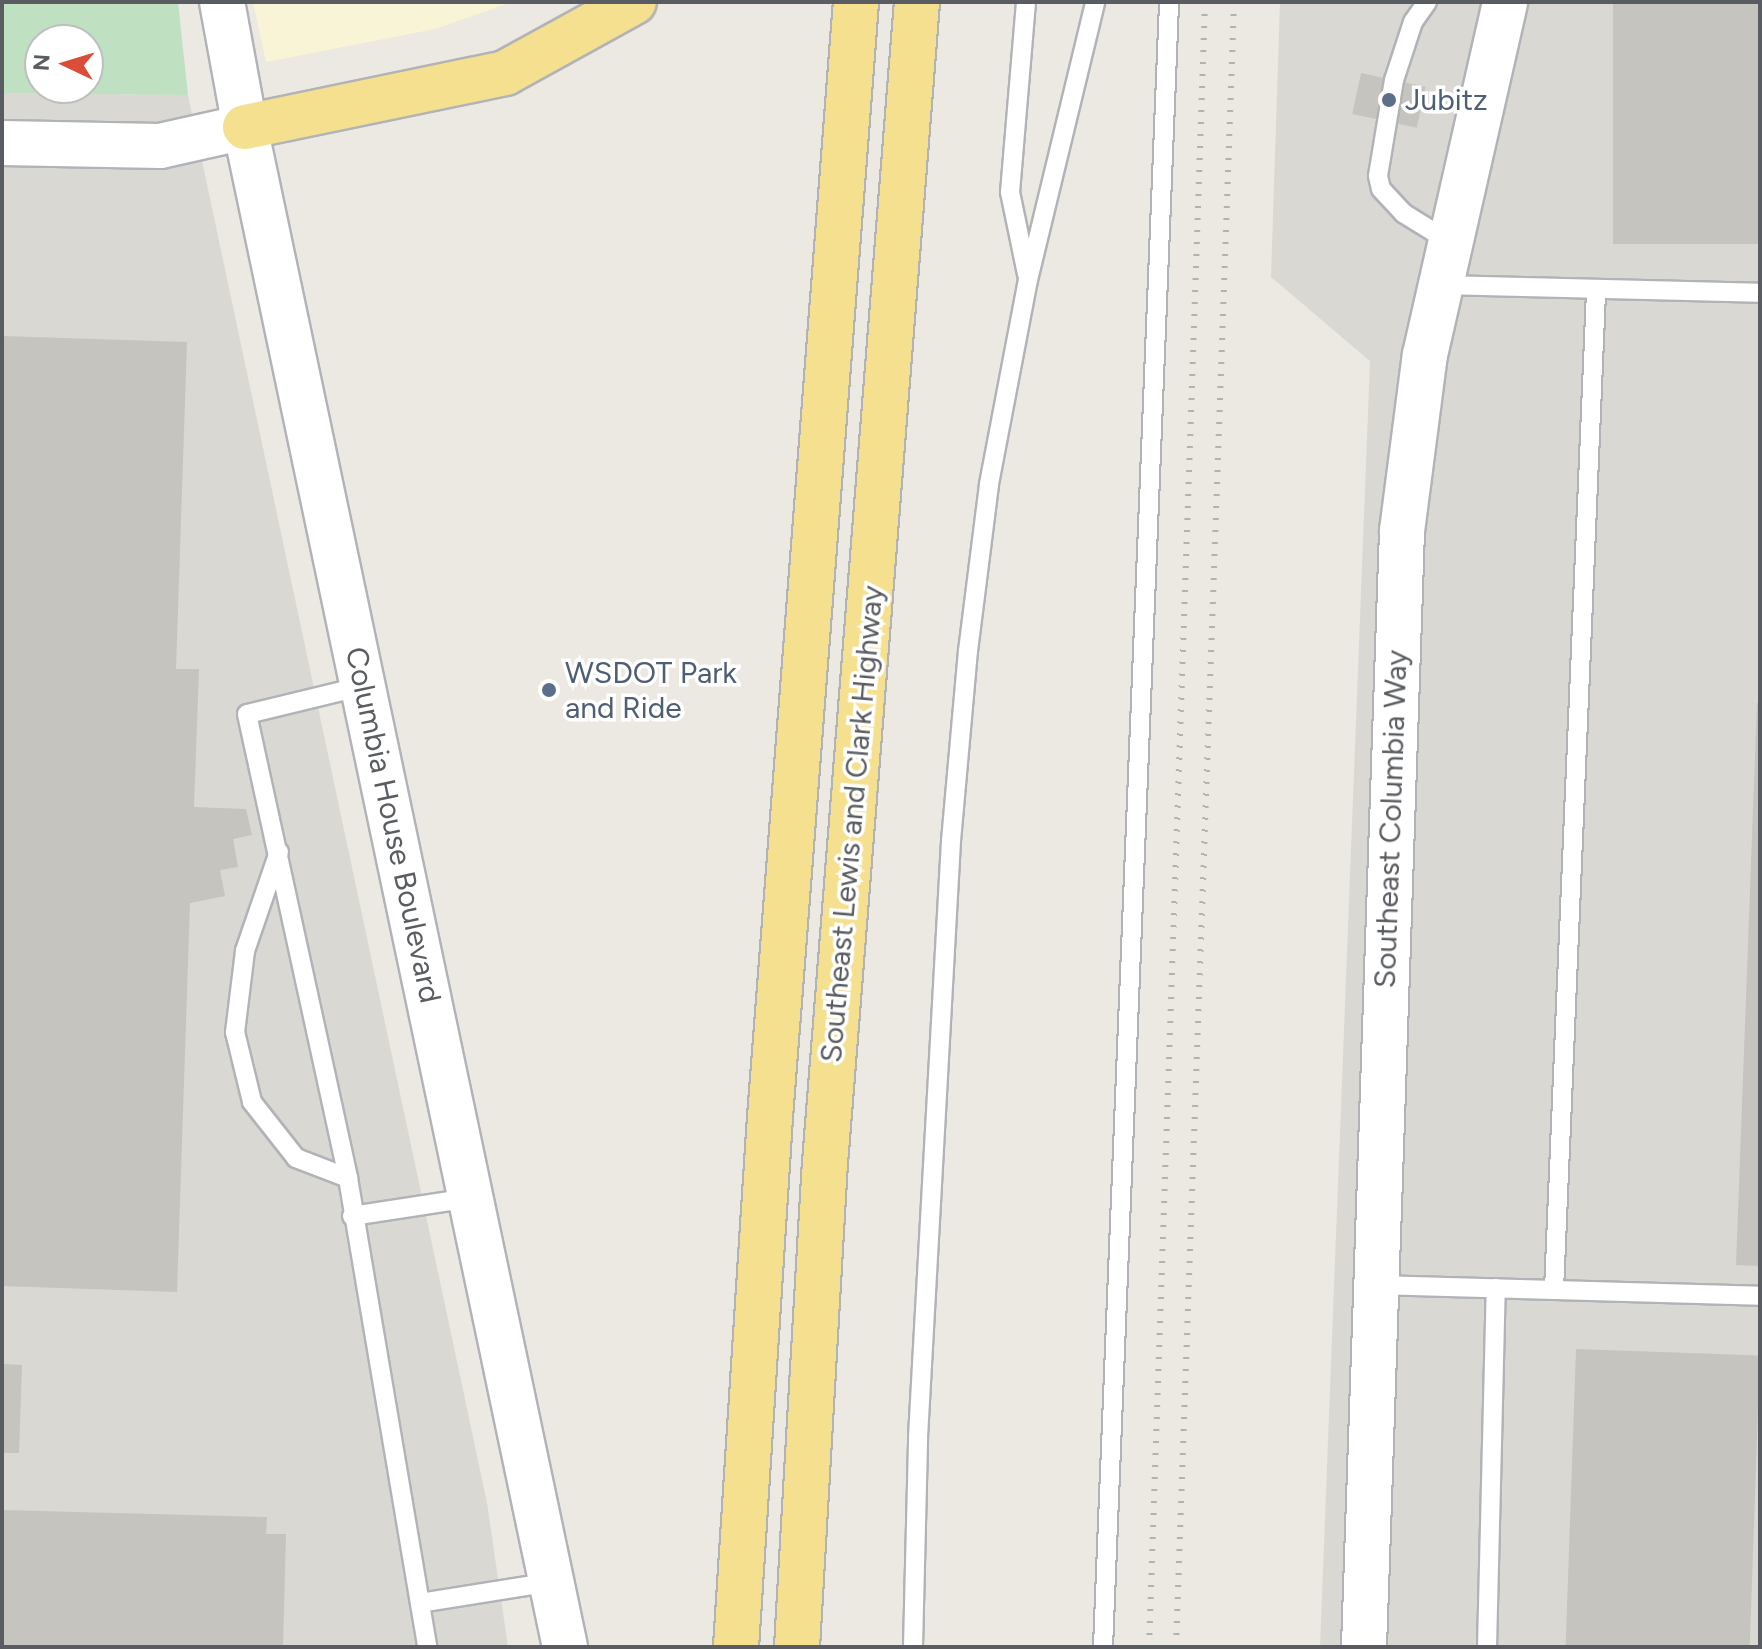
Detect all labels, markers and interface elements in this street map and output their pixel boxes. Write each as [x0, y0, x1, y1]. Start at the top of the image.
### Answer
north arrow [24, 24, 104, 104]
text: N [27, 53, 56, 72]
place label: Jubitz [1405, 82, 1488, 118]
marker: Jubitz [1380, 91, 1398, 109]
street label: Southeast Lewis and Clark Highway [813, 584, 891, 1064]
street label: Columbia House Boulevard [338, 644, 448, 1006]
street label: Southeast Columbia Way [1367, 649, 1415, 989]
place label: WSDOT Park and Ride [565, 655, 737, 726]
marker: WSDOT Park and Ride [540, 681, 558, 699]

